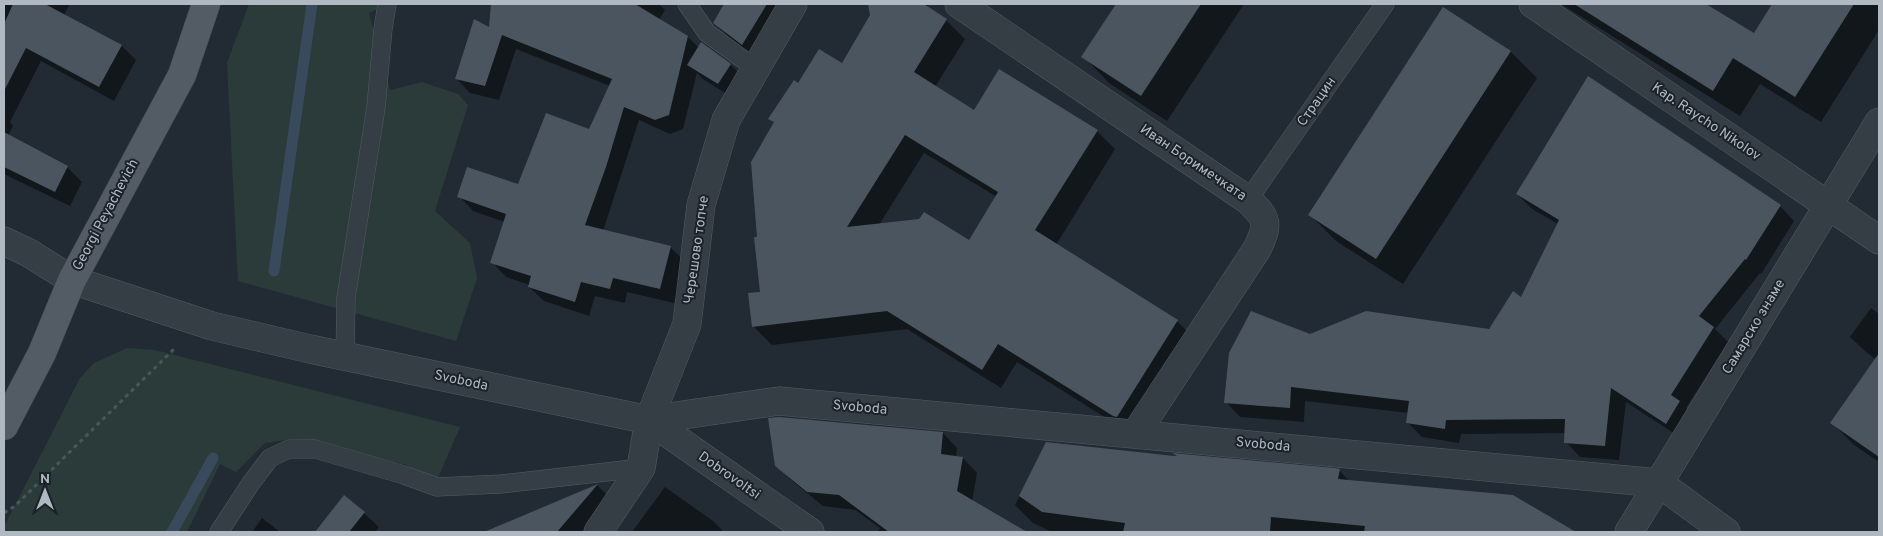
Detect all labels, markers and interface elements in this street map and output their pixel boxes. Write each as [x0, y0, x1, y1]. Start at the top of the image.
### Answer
street label: Страцин [1294, 74, 1340, 130]
street label: Kap. Raycho Nikolov [1648, 79, 1764, 165]
street label: Иван Боримечката [1137, 121, 1249, 205]
street label: Georgi Peyachevich [69, 156, 143, 274]
street label: Черешово топче [681, 195, 713, 305]
street label: Самарско знаме [1719, 276, 1789, 378]
street label: Svoboda [433, 367, 489, 395]
street label: Svoboda [832, 397, 888, 419]
street label: Svoboda [1235, 434, 1291, 456]
street label: Dobrovoltsi [695, 448, 763, 504]
north arrow [20, 466, 70, 516]
text: N [40, 471, 50, 488]

